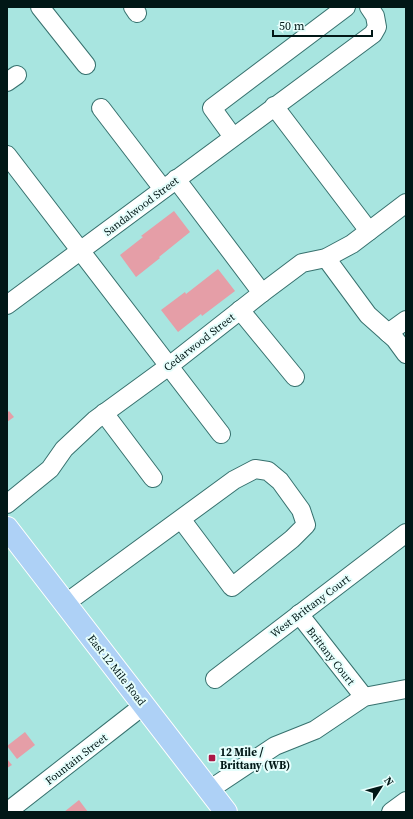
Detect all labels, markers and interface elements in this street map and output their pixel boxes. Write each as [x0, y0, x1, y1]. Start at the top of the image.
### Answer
scale bar [273, 12, 372, 38]
text: 50 m [279, 18, 305, 34]
street label: Sandalwood Street [101, 173, 182, 240]
street label: Cedarwood Street [161, 310, 238, 375]
street label: West Brittany Court [267, 571, 354, 641]
street label: Brittany Court [303, 624, 358, 689]
street label: East 12 Mile Road [84, 632, 150, 710]
street label: Fountain Street [42, 730, 111, 788]
place label: 12 Mile / Brittany (WB) [220, 745, 290, 773]
marker: 12 Mile / Brittany (WB) [207, 753, 217, 763]
north arrow [361, 767, 401, 807]
text: N [380, 774, 397, 789]

